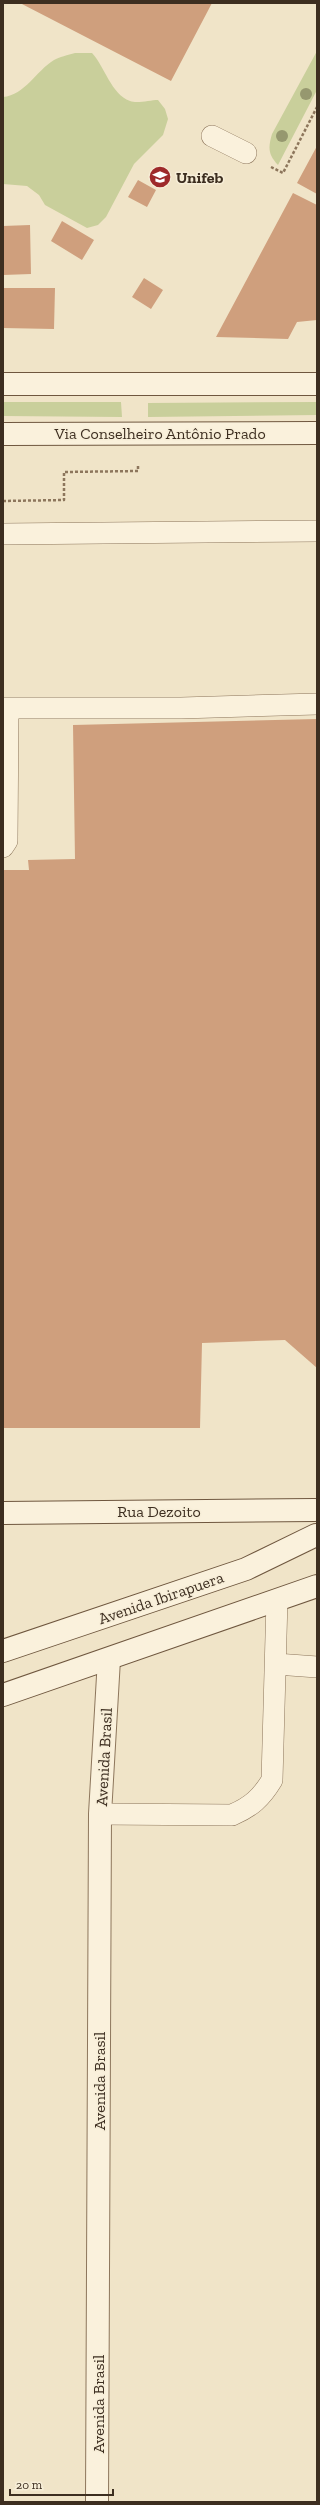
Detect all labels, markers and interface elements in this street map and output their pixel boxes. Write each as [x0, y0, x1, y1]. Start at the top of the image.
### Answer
school or university icon: Unifeb [147, 164, 173, 190]
place label: Unifeb [176, 168, 223, 187]
street label: Via Conselheiro Antônio Prado [53, 424, 266, 443]
street label: Rua Dezoito [117, 1502, 201, 1521]
street label: Avenida Ibirapuera [96, 1568, 226, 1628]
street label: Avenida Brasil [92, 1707, 116, 1807]
street label: Avenida Brasil [90, 2032, 109, 2130]
street label: Avenida Brasil [89, 2355, 108, 2453]
scale bar [10, 2471, 113, 2497]
text: 20 m [16, 2478, 43, 2492]

